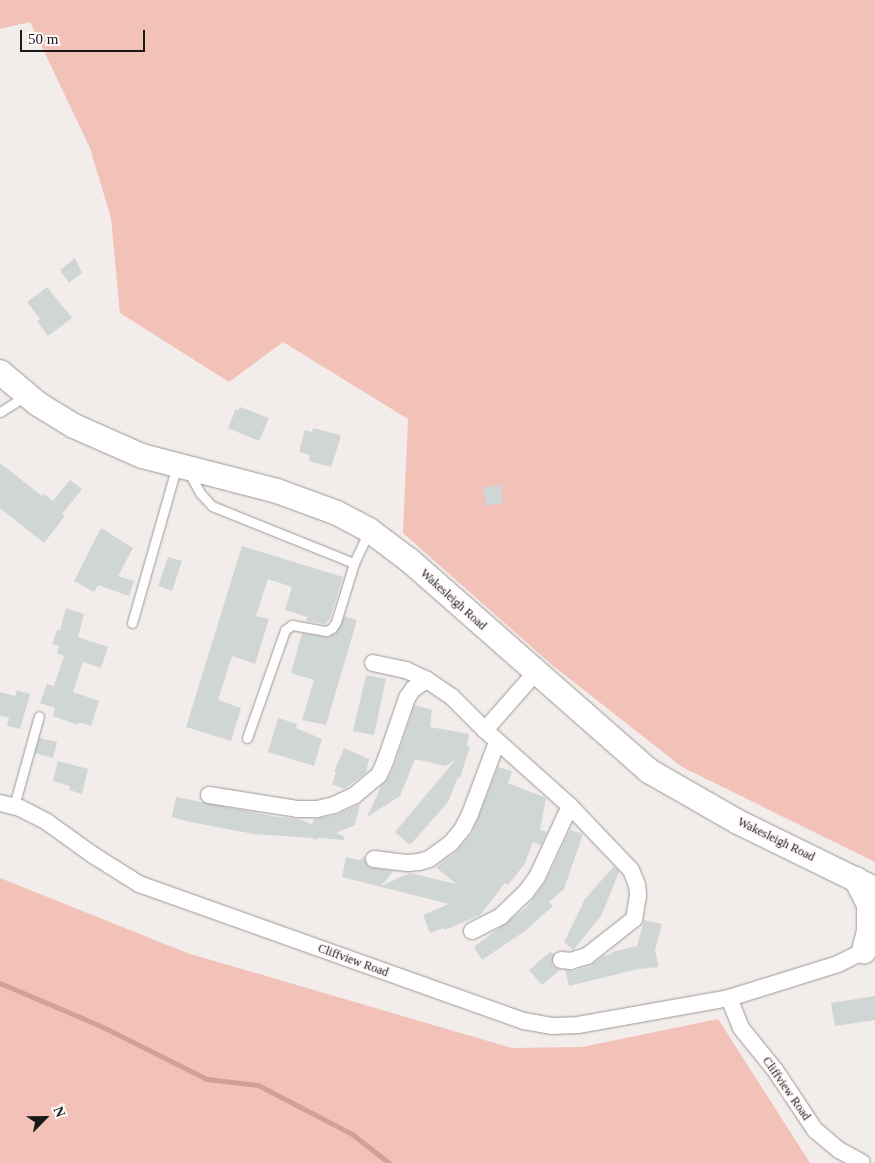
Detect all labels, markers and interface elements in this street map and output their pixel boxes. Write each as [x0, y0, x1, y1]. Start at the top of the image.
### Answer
scale bar [22, 20, 148, 52]
text: 50 m [28, 31, 58, 47]
street label: Wakesleigh Road [417, 567, 489, 633]
street label: Wakesleigh Road [735, 815, 817, 865]
street label: Cliffview Road [316, 942, 390, 980]
street label: Cliffview Road [759, 1055, 813, 1123]
north arrow [20, 1093, 70, 1143]
text: N [50, 1104, 68, 1120]

